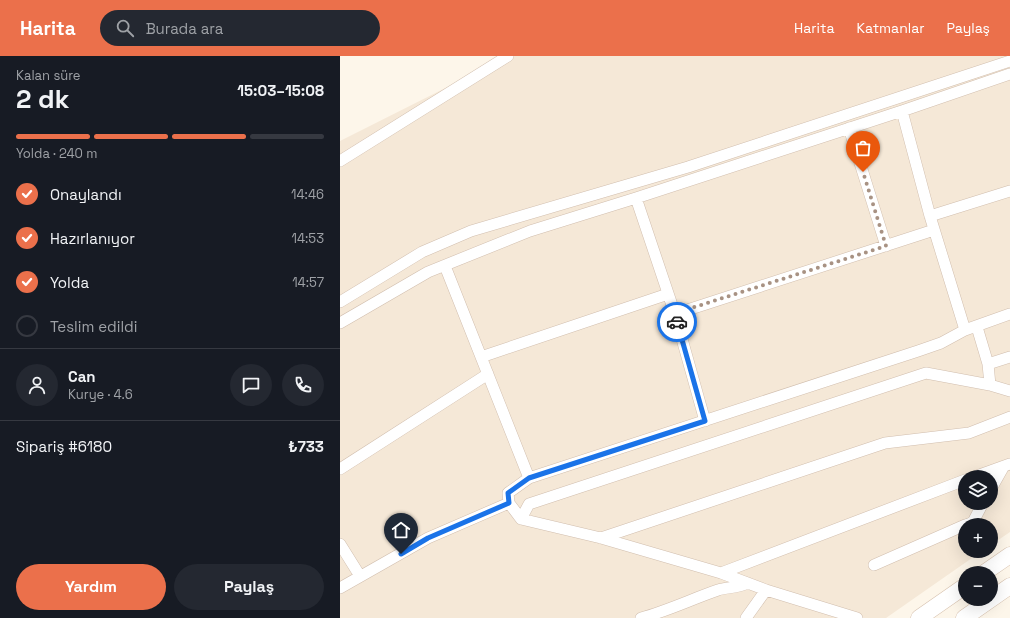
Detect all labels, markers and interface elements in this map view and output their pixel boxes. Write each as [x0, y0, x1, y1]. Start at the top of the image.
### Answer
search box [100, 10, 380, 46]
text: Harita [20, 16, 76, 41]
icon: search [114, 17, 136, 39]
text: Burada ara [146, 19, 223, 38]
text: Harita [794, 19, 834, 37]
text: Katmanlar [856, 19, 925, 37]
text: Paylaş [947, 19, 990, 37]
text: Kalan süre [16, 67, 81, 84]
text: 15:03–15:08 [237, 81, 324, 100]
text: 2 dk [16, 82, 69, 116]
pin [846, 131, 880, 172]
icon: bag [852, 137, 874, 159]
text: Yolda · 240 m [16, 145, 97, 162]
icon: check [16, 183, 38, 205]
text: Onaylandı [50, 185, 122, 204]
text: 14:46 [291, 186, 324, 203]
icon: check [16, 227, 38, 249]
text: Hazırlanıyor [50, 229, 135, 248]
text: 14:53 [292, 230, 324, 247]
icon: check [16, 271, 38, 293]
text: Yolda [50, 273, 89, 292]
text: 14:57 [292, 274, 324, 291]
courier [657, 302, 697, 342]
icon: car [666, 311, 688, 333]
text: Teslim edildi [50, 317, 137, 336]
button: person [16, 364, 58, 406]
button: chat [230, 364, 272, 406]
button: phone [282, 364, 324, 406]
text: Can [68, 367, 96, 386]
text: Kurye · 4.6 [68, 386, 133, 403]
text: Sipariş #6180 [16, 437, 112, 456]
text: ₺733 [288, 437, 324, 456]
map controls [958, 470, 998, 606]
button: layers [958, 470, 998, 510]
pin [384, 513, 418, 554]
button: + [958, 518, 998, 558]
icon: home [390, 519, 412, 541]
button: Yardım [16, 564, 166, 610]
button: Paylaş [174, 564, 324, 610]
button: − [958, 566, 998, 606]

